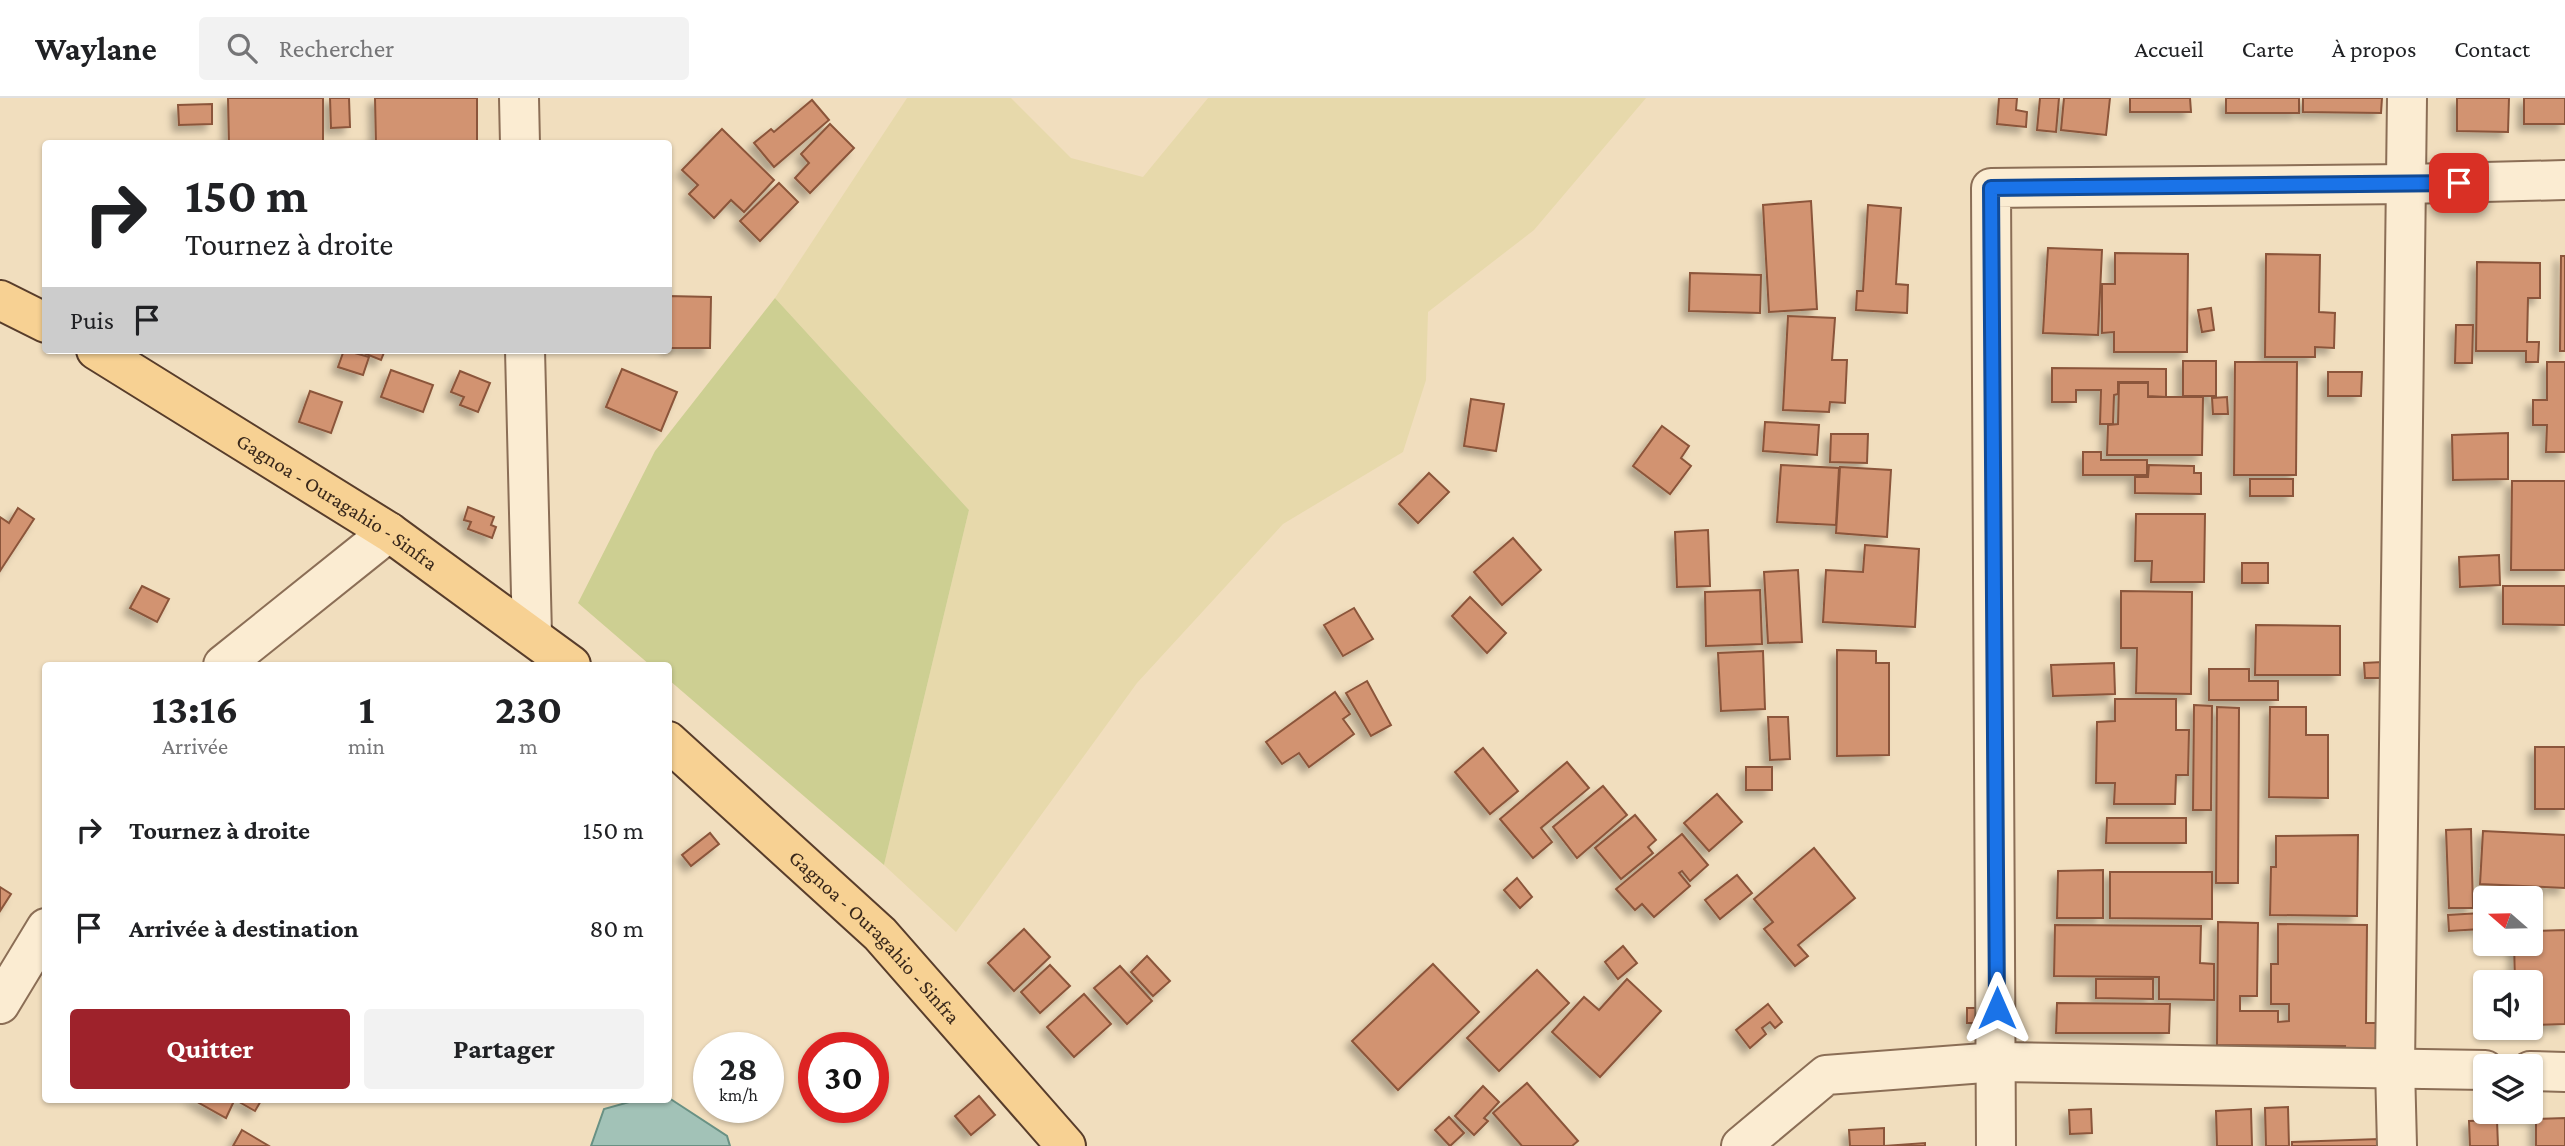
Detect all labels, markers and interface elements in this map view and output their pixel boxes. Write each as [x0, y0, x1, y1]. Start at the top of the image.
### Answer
search box [199, 17, 689, 80]
icon: search [223, 29, 261, 67]
text: Waylane [35, 30, 157, 67]
text: Rechercher [279, 34, 394, 63]
text: Accueil [2134, 35, 2204, 62]
text: Carte [2242, 35, 2294, 62]
text: À propos [2332, 35, 2416, 62]
text: Contact [2454, 35, 2530, 62]
pin [2429, 153, 2489, 213]
icon: arrive [2440, 164, 2478, 202]
icon: right [70, 168, 161, 259]
text: 150 m [185, 168, 308, 223]
text: Tournez à droite [185, 226, 393, 262]
icon: arrive [128, 301, 166, 339]
text: Puis [70, 306, 114, 335]
street label: Gagnoa - Ouragahio - Sinfra [232, 428, 443, 576]
text: 13:16 [152, 685, 238, 732]
text: 1 [359, 685, 374, 732]
text: 230 [495, 685, 562, 732]
text: Arrivée [162, 733, 228, 759]
text: min [348, 733, 385, 759]
text: m [519, 733, 538, 759]
icon: right [70, 811, 108, 849]
text: Tournez à droite [129, 816, 310, 845]
text: 150 m [583, 816, 644, 845]
street label: Gagnoa - Ouragahio - Sinfra [784, 845, 965, 1029]
north arrow [2473, 886, 2543, 956]
map controls [2473, 886, 2543, 1124]
icon: arrive [70, 909, 108, 947]
text: Arrivée à destination [129, 914, 359, 943]
text: 80 m [590, 914, 644, 943]
button: sound [2473, 970, 2543, 1040]
position arrow [1960, 971, 2034, 1045]
button: Quitter [70, 1009, 350, 1089]
button: Partager [364, 1009, 644, 1089]
speed limit sign: 30 [798, 1032, 889, 1123]
text: 28 [719, 1049, 758, 1088]
button: layers [2473, 1054, 2543, 1124]
text: km/h [719, 1085, 758, 1105]

